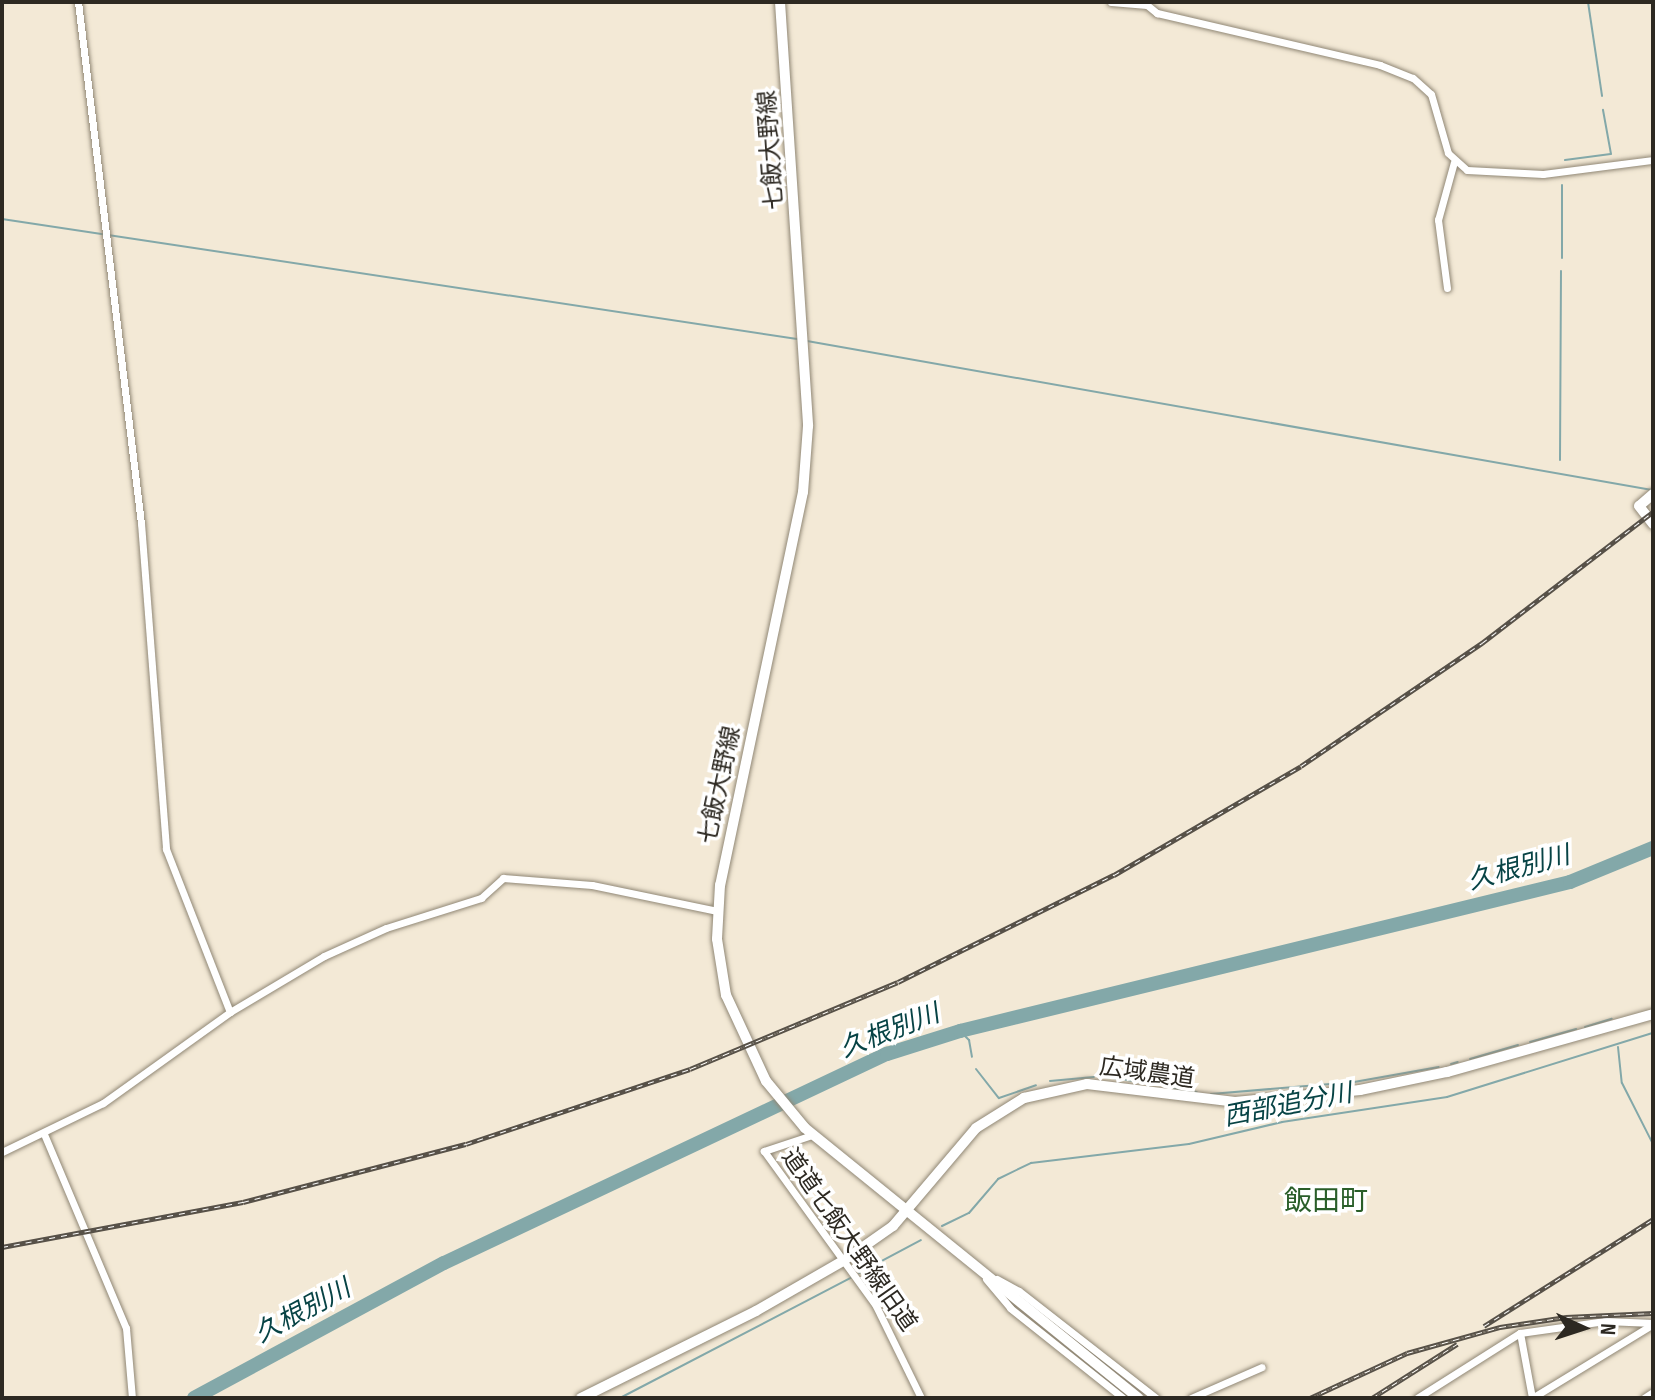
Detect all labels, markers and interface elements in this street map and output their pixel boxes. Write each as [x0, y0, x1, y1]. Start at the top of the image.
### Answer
street label: 七飯大野線 [752, 89, 790, 211]
street label: 七飯大野線 [693, 723, 747, 847]
water label: 久根別川 [1465, 840, 1573, 898]
water label: 久根別川 [836, 999, 944, 1065]
street label: 広域農道 [1097, 1052, 1197, 1094]
water label: 西部追分川 [1221, 1078, 1355, 1134]
street label: 道道七飯大野線旧道 [775, 1143, 923, 1337]
district label: 飯田町 [1284, 1185, 1368, 1219]
water label: 久根別川 [250, 1274, 356, 1350]
north arrow [1543, 1288, 1623, 1368]
text: N [1594, 1323, 1621, 1336]

